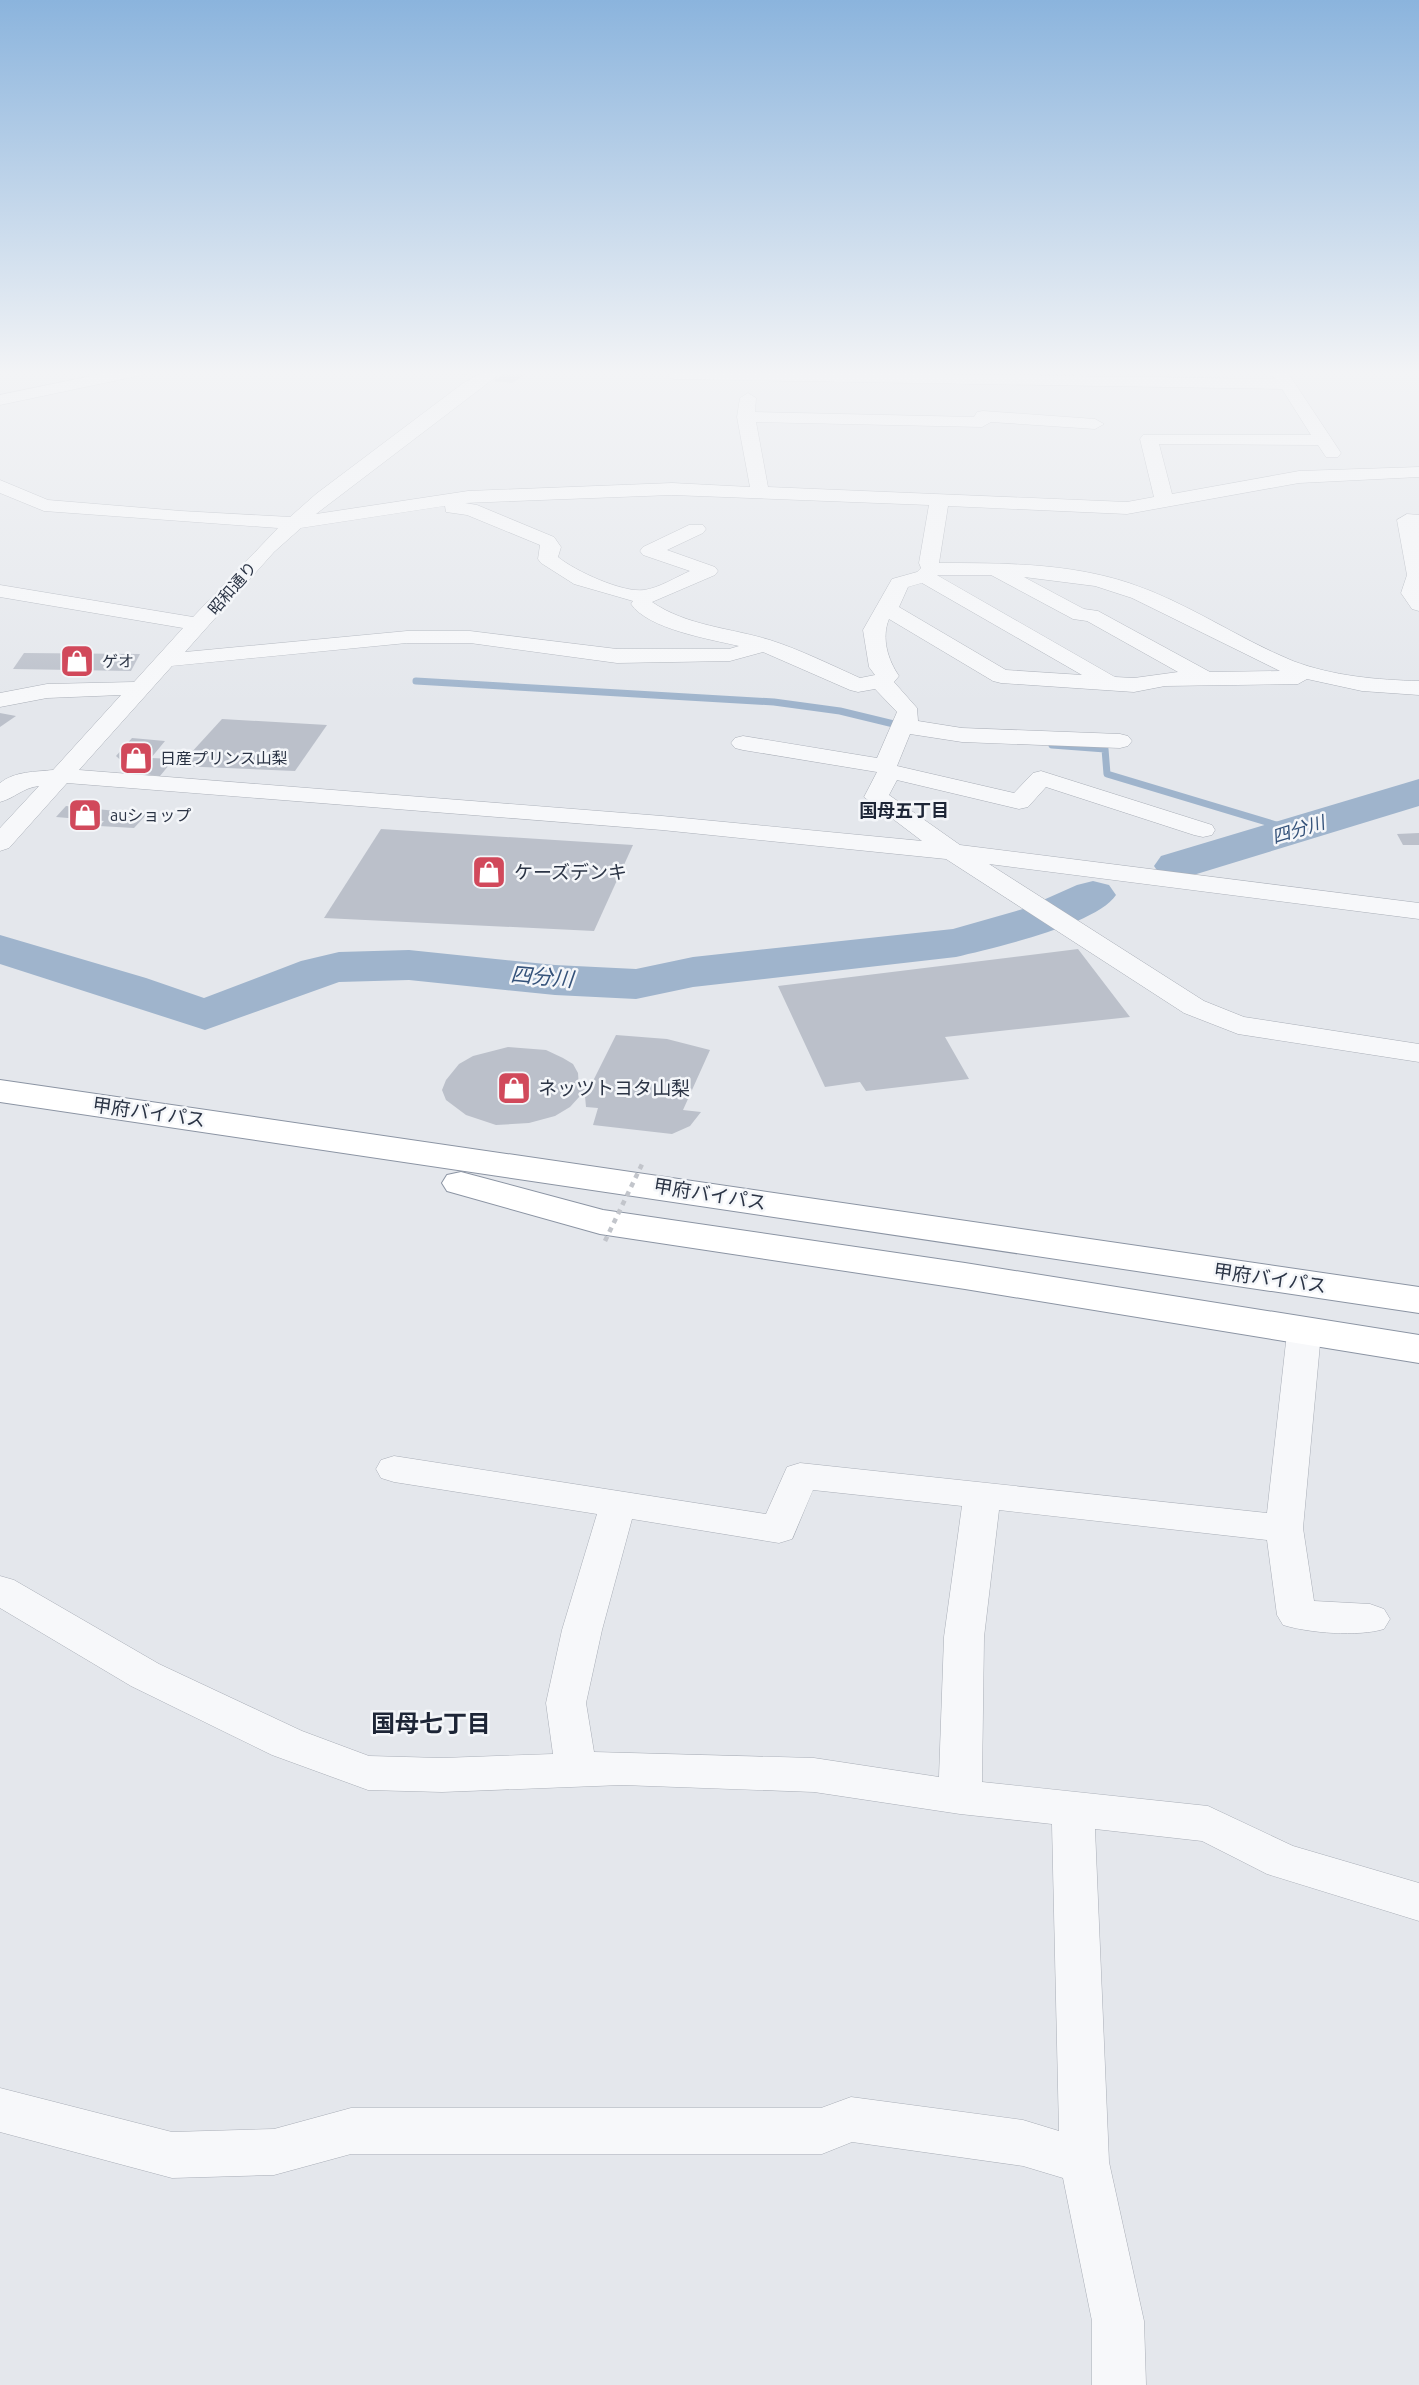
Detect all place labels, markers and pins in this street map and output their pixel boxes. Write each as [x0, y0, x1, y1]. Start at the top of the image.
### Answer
shop icon: ゲオ [58, 642, 96, 680]
place label: ゲオ [102, 652, 134, 670]
shop icon: 日産プリンス山梨 [117, 739, 155, 777]
place label: 日産プリンス山梨 [160, 749, 288, 767]
shop icon: auショップ [66, 796, 104, 834]
place label: auショップ [110, 806, 191, 824]
shop icon: ケーズデンキ [470, 853, 508, 891]
place label: ケーズデンキ [514, 861, 627, 883]
shop icon: ネッツトヨタ山梨 [495, 1069, 533, 1107]
place label: ネッツトヨタ山梨 [538, 1077, 690, 1099]

